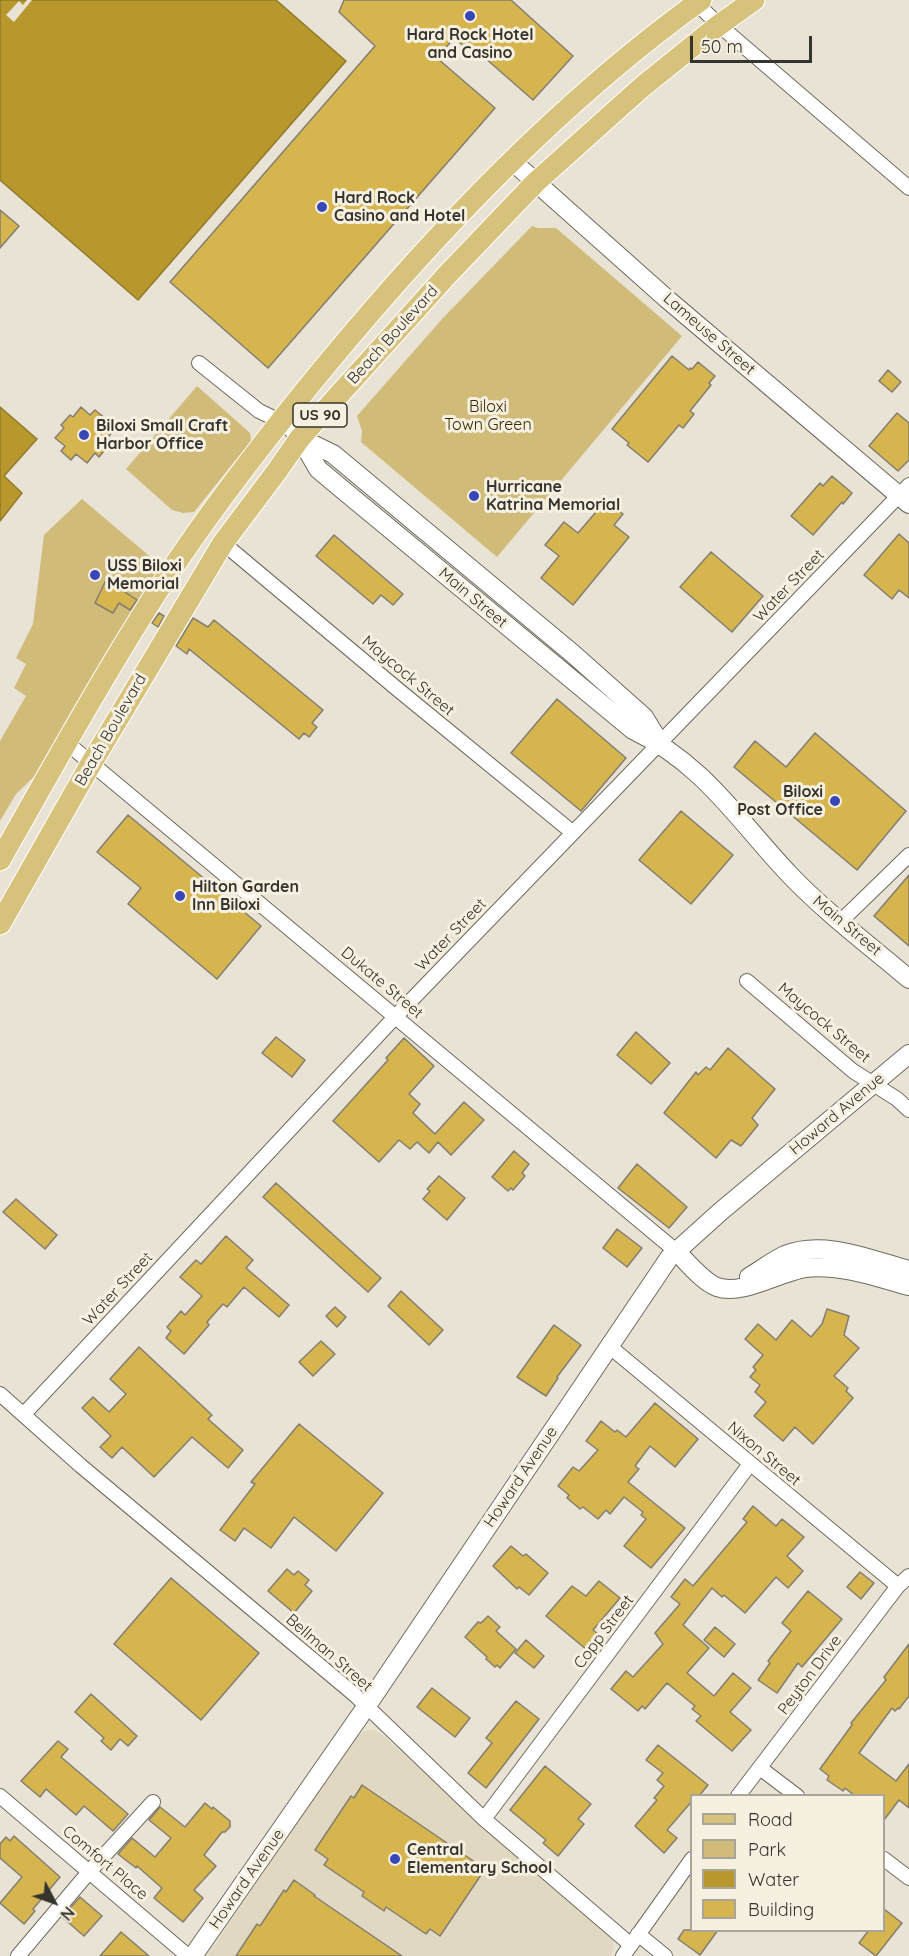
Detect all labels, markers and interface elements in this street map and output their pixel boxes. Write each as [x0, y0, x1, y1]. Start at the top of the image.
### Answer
marker: Hard Rock Hotel and Casino [463, 9, 477, 23]
scale bar [693, 24, 814, 62]
place label: Hard Rock Hotel and Casino [406, 25, 534, 63]
text: 50 m [701, 35, 743, 58]
place label: Hard Rock Casino and Hotel [334, 188, 465, 226]
marker: Hard Rock Casino and Hotel [315, 200, 329, 214]
street label: Beach Boulevard [344, 282, 442, 388]
street label: Lameuse Street [659, 289, 759, 379]
park label: Biloxi Town Green [444, 397, 532, 435]
road number: US 90 [293, 403, 347, 427]
place label: Biloxi Small Craft Harbor Office [96, 416, 228, 454]
marker: Biloxi Small Craft Harbor Office [77, 428, 91, 442]
place label: Hurricane Katrina Memorial [486, 477, 620, 515]
marker: Hurricane Katrina Memorial [467, 489, 481, 503]
street label: Water Street [750, 546, 828, 626]
place label: USS Biloxi Memorial [107, 556, 182, 594]
street label: Main Street [435, 564, 511, 632]
marker: USS Biloxi Memorial [88, 568, 102, 582]
street label: Maycock Street [358, 632, 458, 720]
street label: Beach Boulevard [71, 671, 151, 789]
place label: Biloxi Post Office [737, 782, 823, 820]
marker: Biloxi Post Office [828, 794, 842, 808]
place label: Hilton Garden Inn Biloxi [192, 877, 299, 915]
marker: Hilton Garden Inn Biloxi [173, 889, 187, 903]
street label: Main Street [809, 892, 885, 960]
street label: Water Street [412, 895, 490, 975]
street label: Dukate Street [337, 943, 427, 1023]
street label: Maycock Street [774, 979, 874, 1067]
street label: Howard Avenue [786, 1069, 888, 1159]
street label: Water Street [79, 1248, 157, 1330]
street label: Nixon Street [723, 1418, 805, 1490]
street label: Howard Avenue [480, 1423, 562, 1531]
street label: Copp Street [570, 1591, 638, 1673]
street label: Bellman Street [282, 1610, 376, 1696]
street label: Peyton Drive [774, 1631, 846, 1719]
legend [690, 1794, 885, 1932]
text: Road [748, 1808, 793, 1831]
street label: Comfort Place [58, 1822, 152, 1904]
street label: Howard Avenue [205, 1825, 289, 1933]
text: Park [748, 1838, 786, 1861]
place label: Central Elementary School [407, 1840, 552, 1878]
marker: Central Elementary School [388, 1852, 402, 1866]
text: Water [748, 1868, 799, 1891]
north arrow [24, 1872, 84, 1932]
text: Building [748, 1898, 814, 1921]
text: N [56, 1903, 79, 1925]

